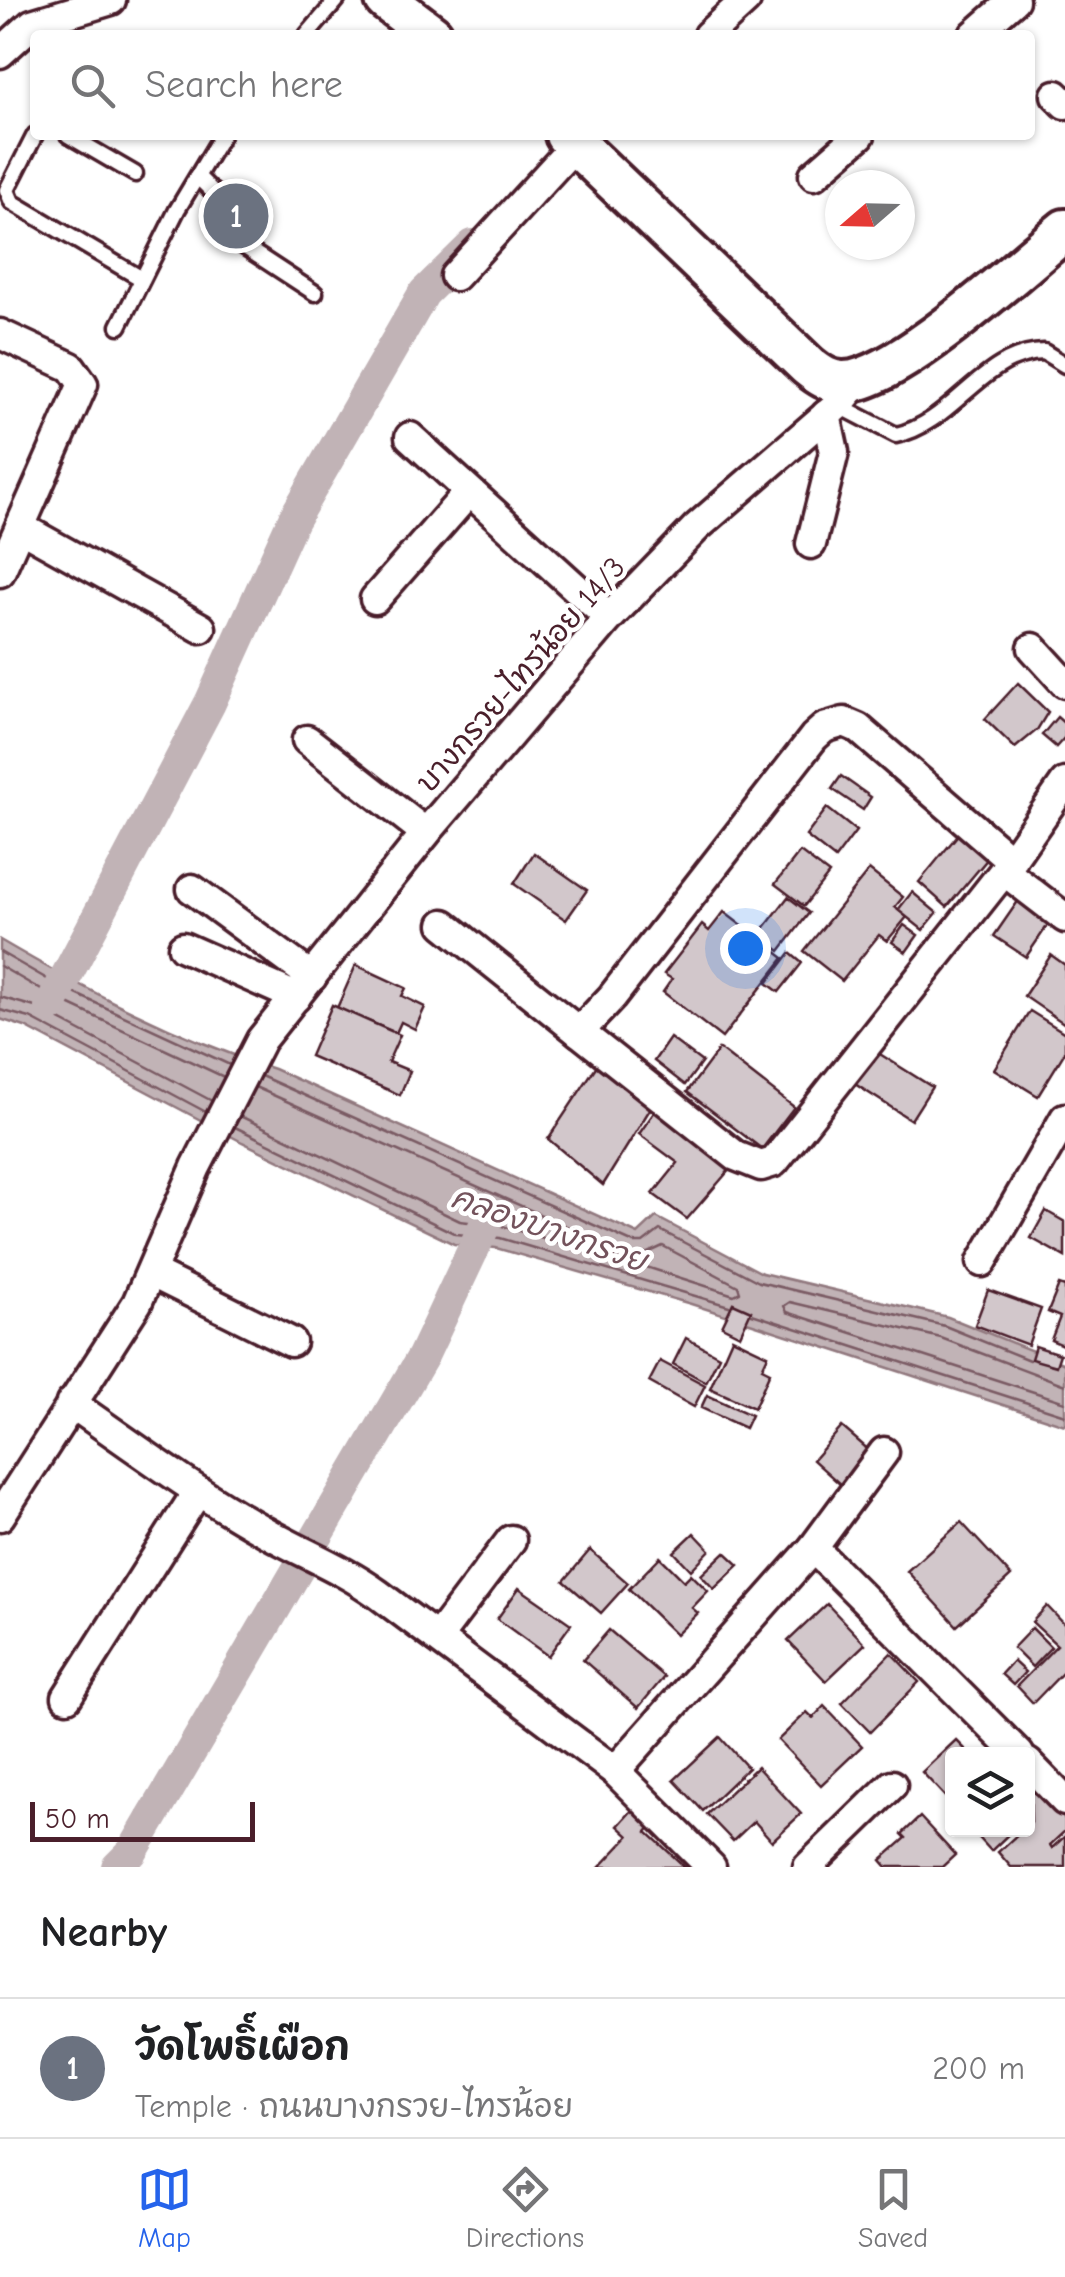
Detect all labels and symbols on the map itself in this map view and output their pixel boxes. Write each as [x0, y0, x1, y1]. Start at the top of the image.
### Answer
north arrow [825, 170, 915, 260]
pin: 1 [204, 178, 268, 254]
street label: บางกรวย-ไทรน้อย 14/3 [407, 548, 633, 800]
your location [720, 923, 771, 974]
water label: คลองบางกรวย [447, 1178, 654, 1281]
scale bar [30, 1797, 255, 1842]

